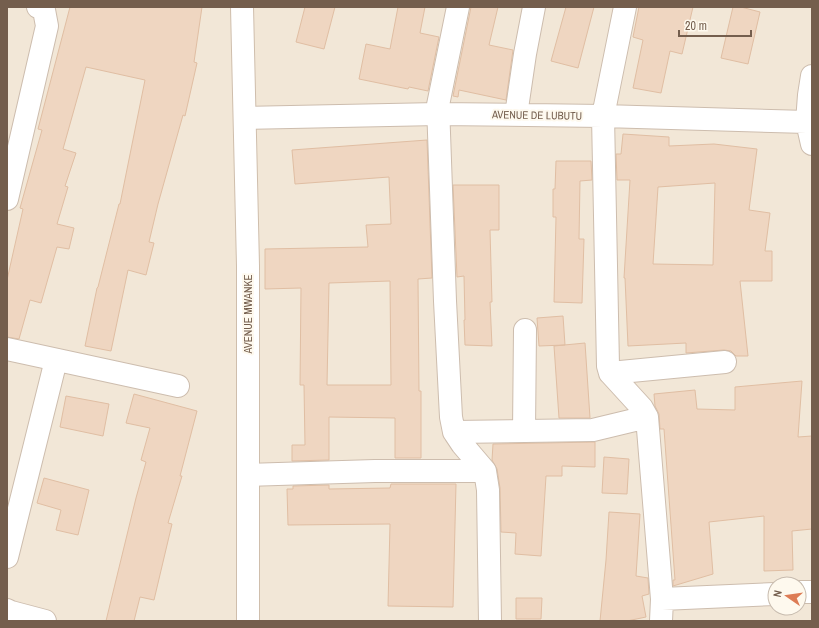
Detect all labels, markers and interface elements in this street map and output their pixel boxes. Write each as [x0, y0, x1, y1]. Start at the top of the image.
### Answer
scale bar [679, 12, 751, 38]
text: 20 m [685, 18, 707, 34]
street label: AVENUE DE LUBUTU [491, 107, 582, 123]
street label: AVENUE MWANKE [241, 274, 255, 355]
north arrow [767, 576, 807, 616]
text: N [770, 589, 785, 598]

